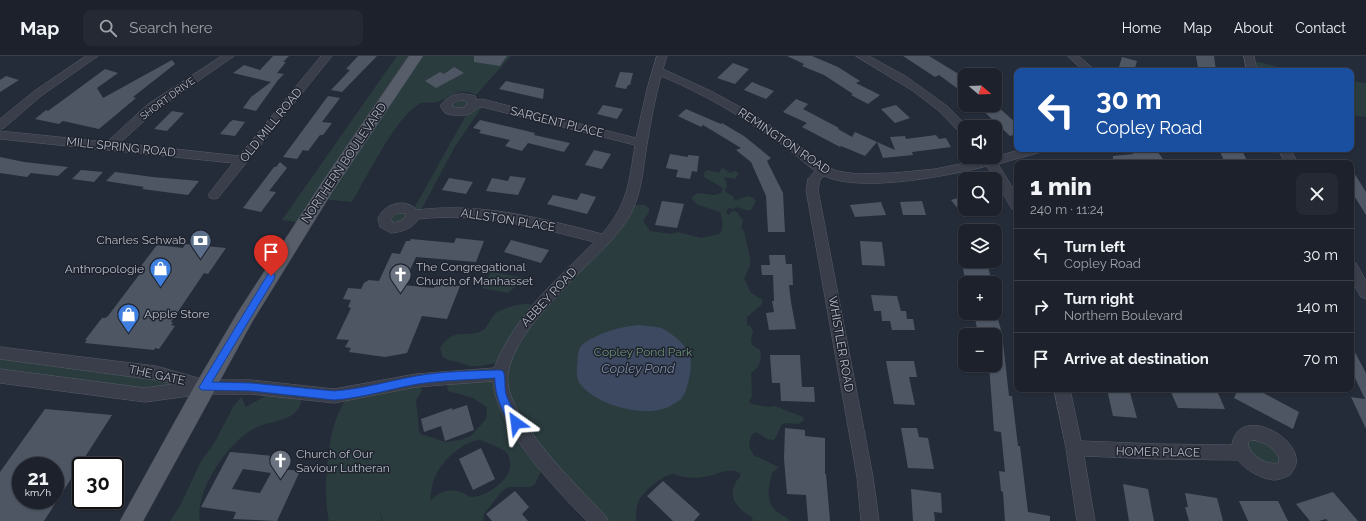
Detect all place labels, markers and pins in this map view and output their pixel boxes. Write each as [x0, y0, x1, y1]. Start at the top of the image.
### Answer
bank icon: Charles Schwab [188, 227, 214, 260]
place label: Charles Schwab [97, 233, 186, 247]
pin [254, 235, 288, 276]
shop icon: Anthropologie [147, 256, 173, 289]
place label: The Congregational Church of Manhasset [416, 260, 533, 288]
church icon: The Congregational Church of Manhasset [388, 261, 414, 294]
place label: Anthropologie [65, 262, 144, 276]
shop icon: Apple Store [116, 301, 142, 334]
place label: Apple Store [144, 307, 210, 321]
place label: Church of Our Saviour Lutheran [296, 447, 390, 475]
church icon: Church of Our Saviour Lutheran [268, 448, 294, 481]

